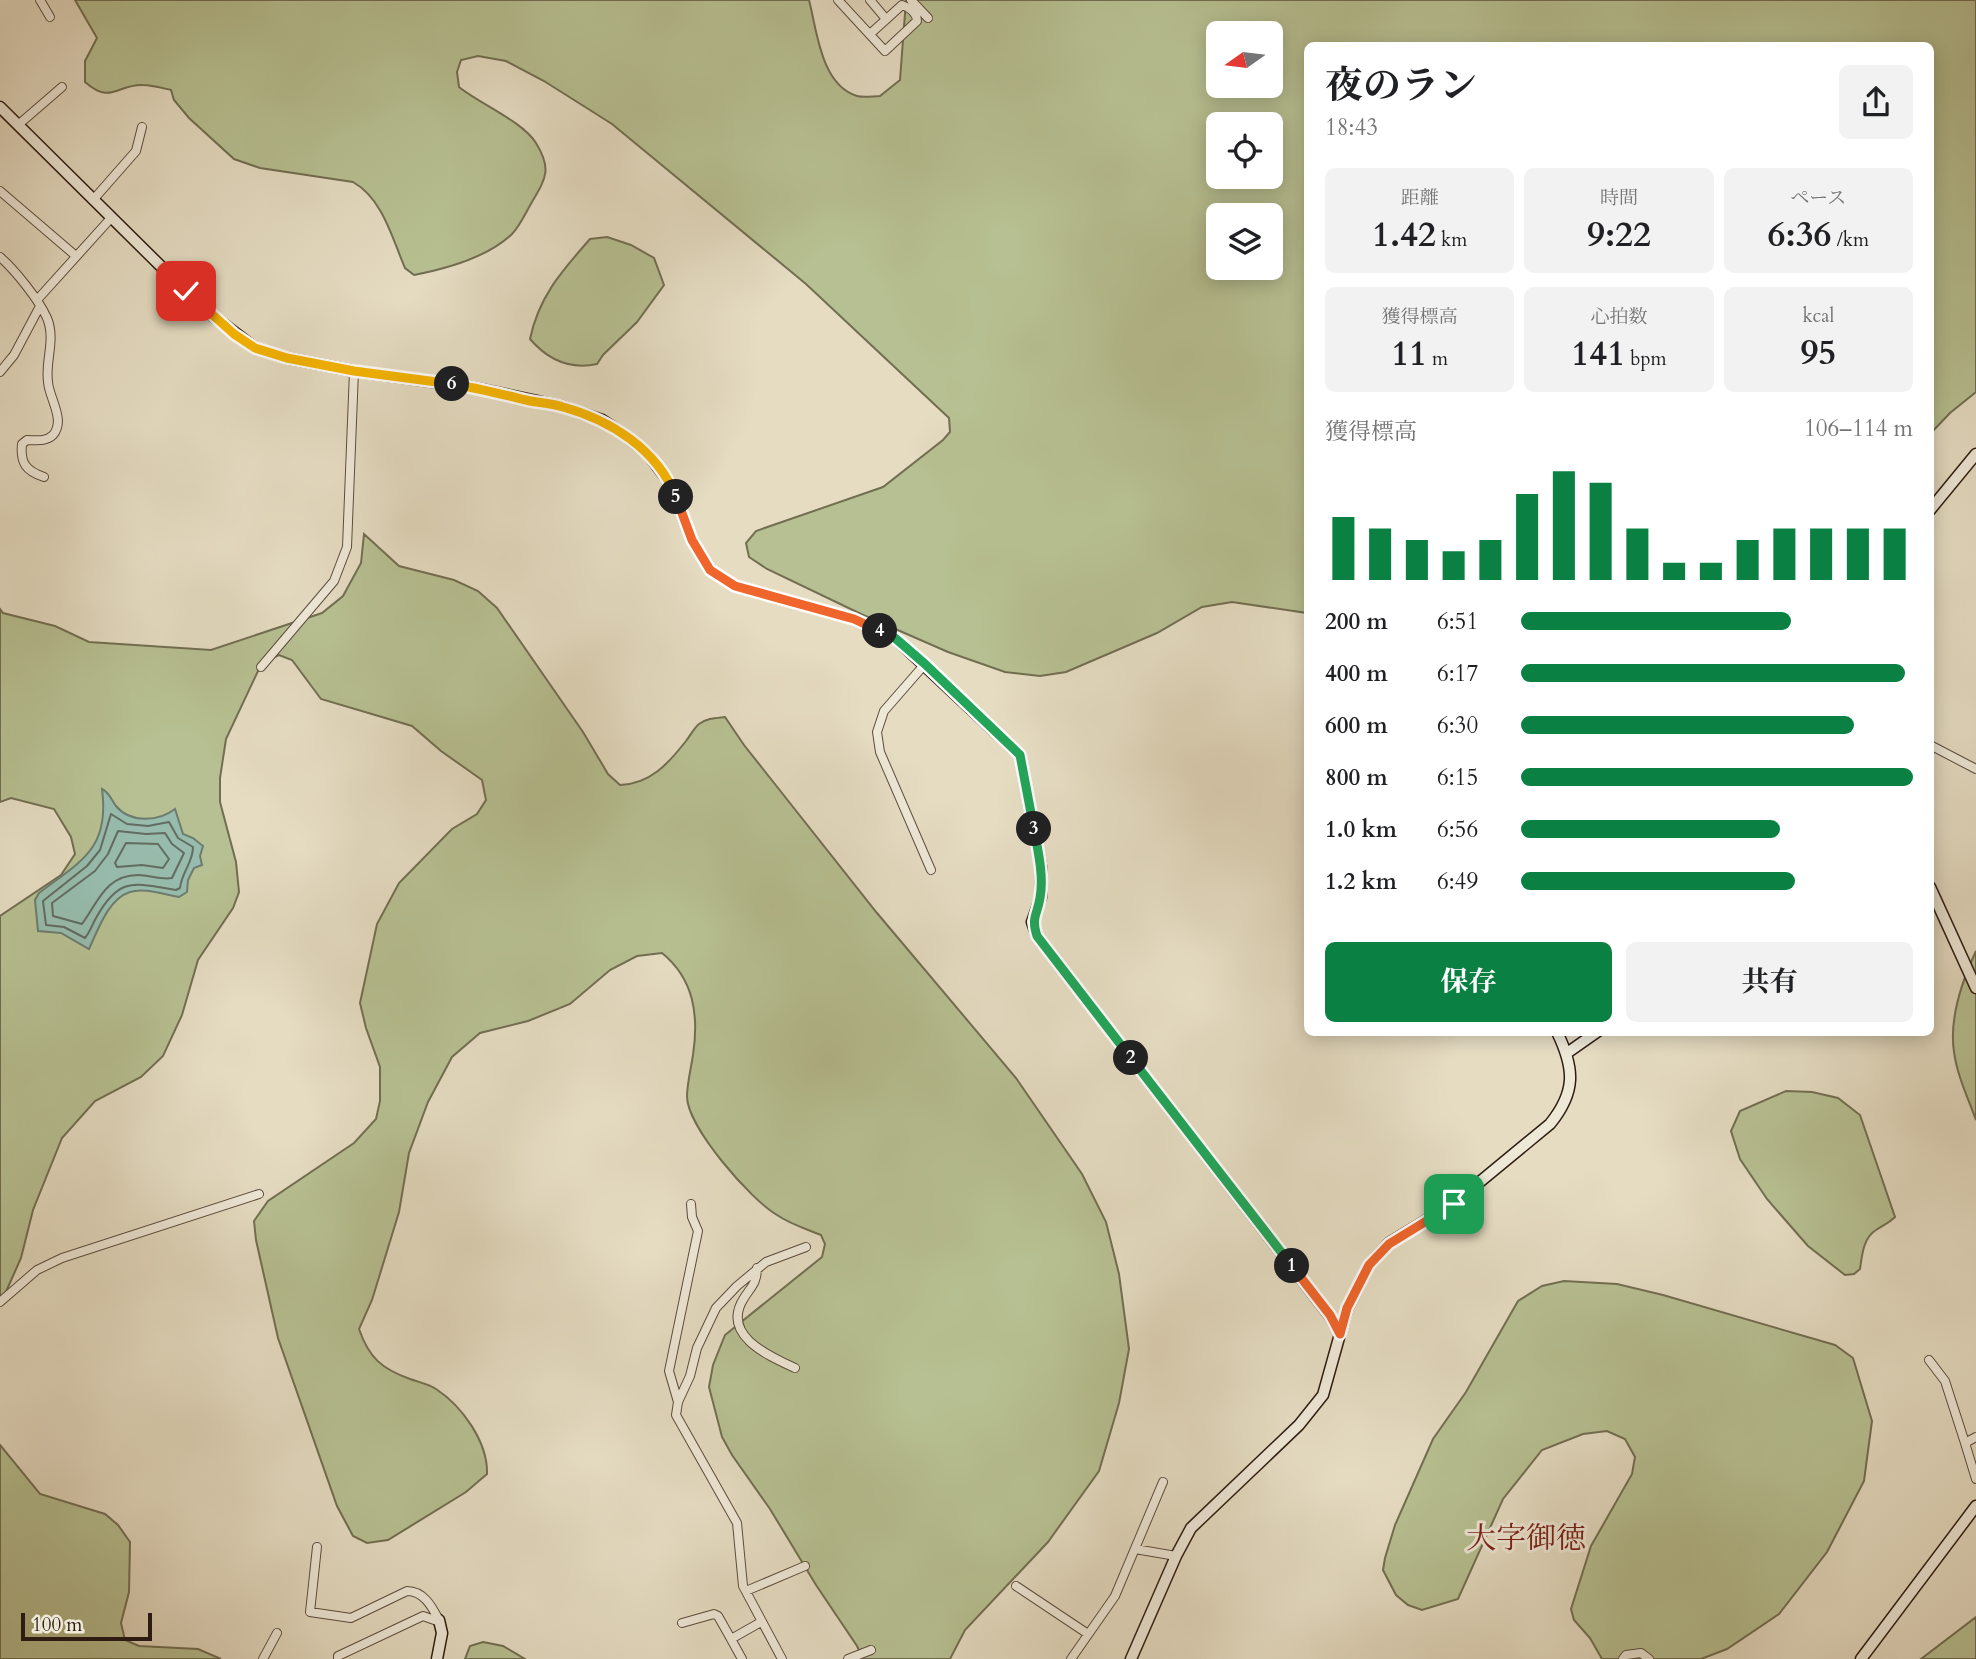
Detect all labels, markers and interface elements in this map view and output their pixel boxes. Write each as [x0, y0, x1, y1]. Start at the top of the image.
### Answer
north arrow [1206, 21, 1283, 98]
map controls [1206, 21, 1283, 280]
text: 夜のラン [1325, 60, 1477, 112]
button: share [1839, 65, 1913, 139]
button: locate [1206, 112, 1283, 189]
text: 18:43 [1325, 112, 1378, 143]
text: 距離 [1401, 185, 1439, 211]
text: 時間 [1600, 185, 1638, 211]
text: ペース [1790, 185, 1846, 211]
button: layers [1206, 203, 1283, 280]
text: 1.42 [1372, 211, 1436, 259]
text: 9:22 [1587, 211, 1651, 259]
text: 6:36 [1768, 211, 1832, 259]
text: km [1436, 227, 1467, 253]
text: /km [1832, 227, 1869, 253]
pin [156, 261, 216, 321]
icon: check [167, 272, 205, 310]
text: kcal [1802, 303, 1834, 329]
text: 獲得標高 [1382, 304, 1458, 330]
text: 心拍数 [1590, 304, 1648, 330]
text: 95 [1800, 329, 1836, 377]
text: 11 [1391, 330, 1427, 378]
text: 141 [1571, 330, 1625, 378]
text: m [1427, 346, 1448, 372]
text: bpm [1625, 346, 1667, 372]
pin: 6 [434, 366, 470, 402]
text: 6 [447, 370, 456, 396]
text: 106–114 m [1804, 413, 1913, 444]
text: 獲得標高 [1325, 416, 1417, 447]
pin: 5 [658, 480, 694, 514]
text: 5 [671, 483, 680, 509]
text: 200 m [1325, 606, 1388, 637]
text: 6:51 [1437, 606, 1478, 637]
pin: 4 [862, 614, 898, 648]
text: 4 [875, 617, 884, 643]
text: 400 m [1325, 658, 1388, 689]
text: 6:17 [1437, 658, 1478, 689]
text: 600 m [1325, 710, 1388, 741]
text: 6:30 [1437, 710, 1478, 741]
text: 800 m [1325, 762, 1388, 793]
text: 6:15 [1437, 762, 1478, 793]
pin: 3 [1016, 812, 1052, 846]
text: 1.0 km [1325, 814, 1397, 845]
text: 6:56 [1437, 814, 1478, 845]
text: 3 [1029, 815, 1038, 841]
text: 1.2 km [1325, 866, 1397, 897]
text: 6:49 [1437, 866, 1478, 897]
button: 保存 [1325, 942, 1612, 1022]
button: 共有 [1626, 942, 1913, 1022]
pin: 2 [1114, 1040, 1148, 1076]
text: 2 [1126, 1044, 1135, 1070]
pin [1424, 1174, 1484, 1234]
icon: arrive [1435, 1185, 1473, 1223]
pin: 1 [1274, 1248, 1310, 1284]
text: 1 [1287, 1252, 1296, 1278]
district label: 大字御徳 [1466, 1518, 1586, 1559]
scale bar [21, 1610, 152, 1642]
text: 100 m [32, 1612, 82, 1638]

